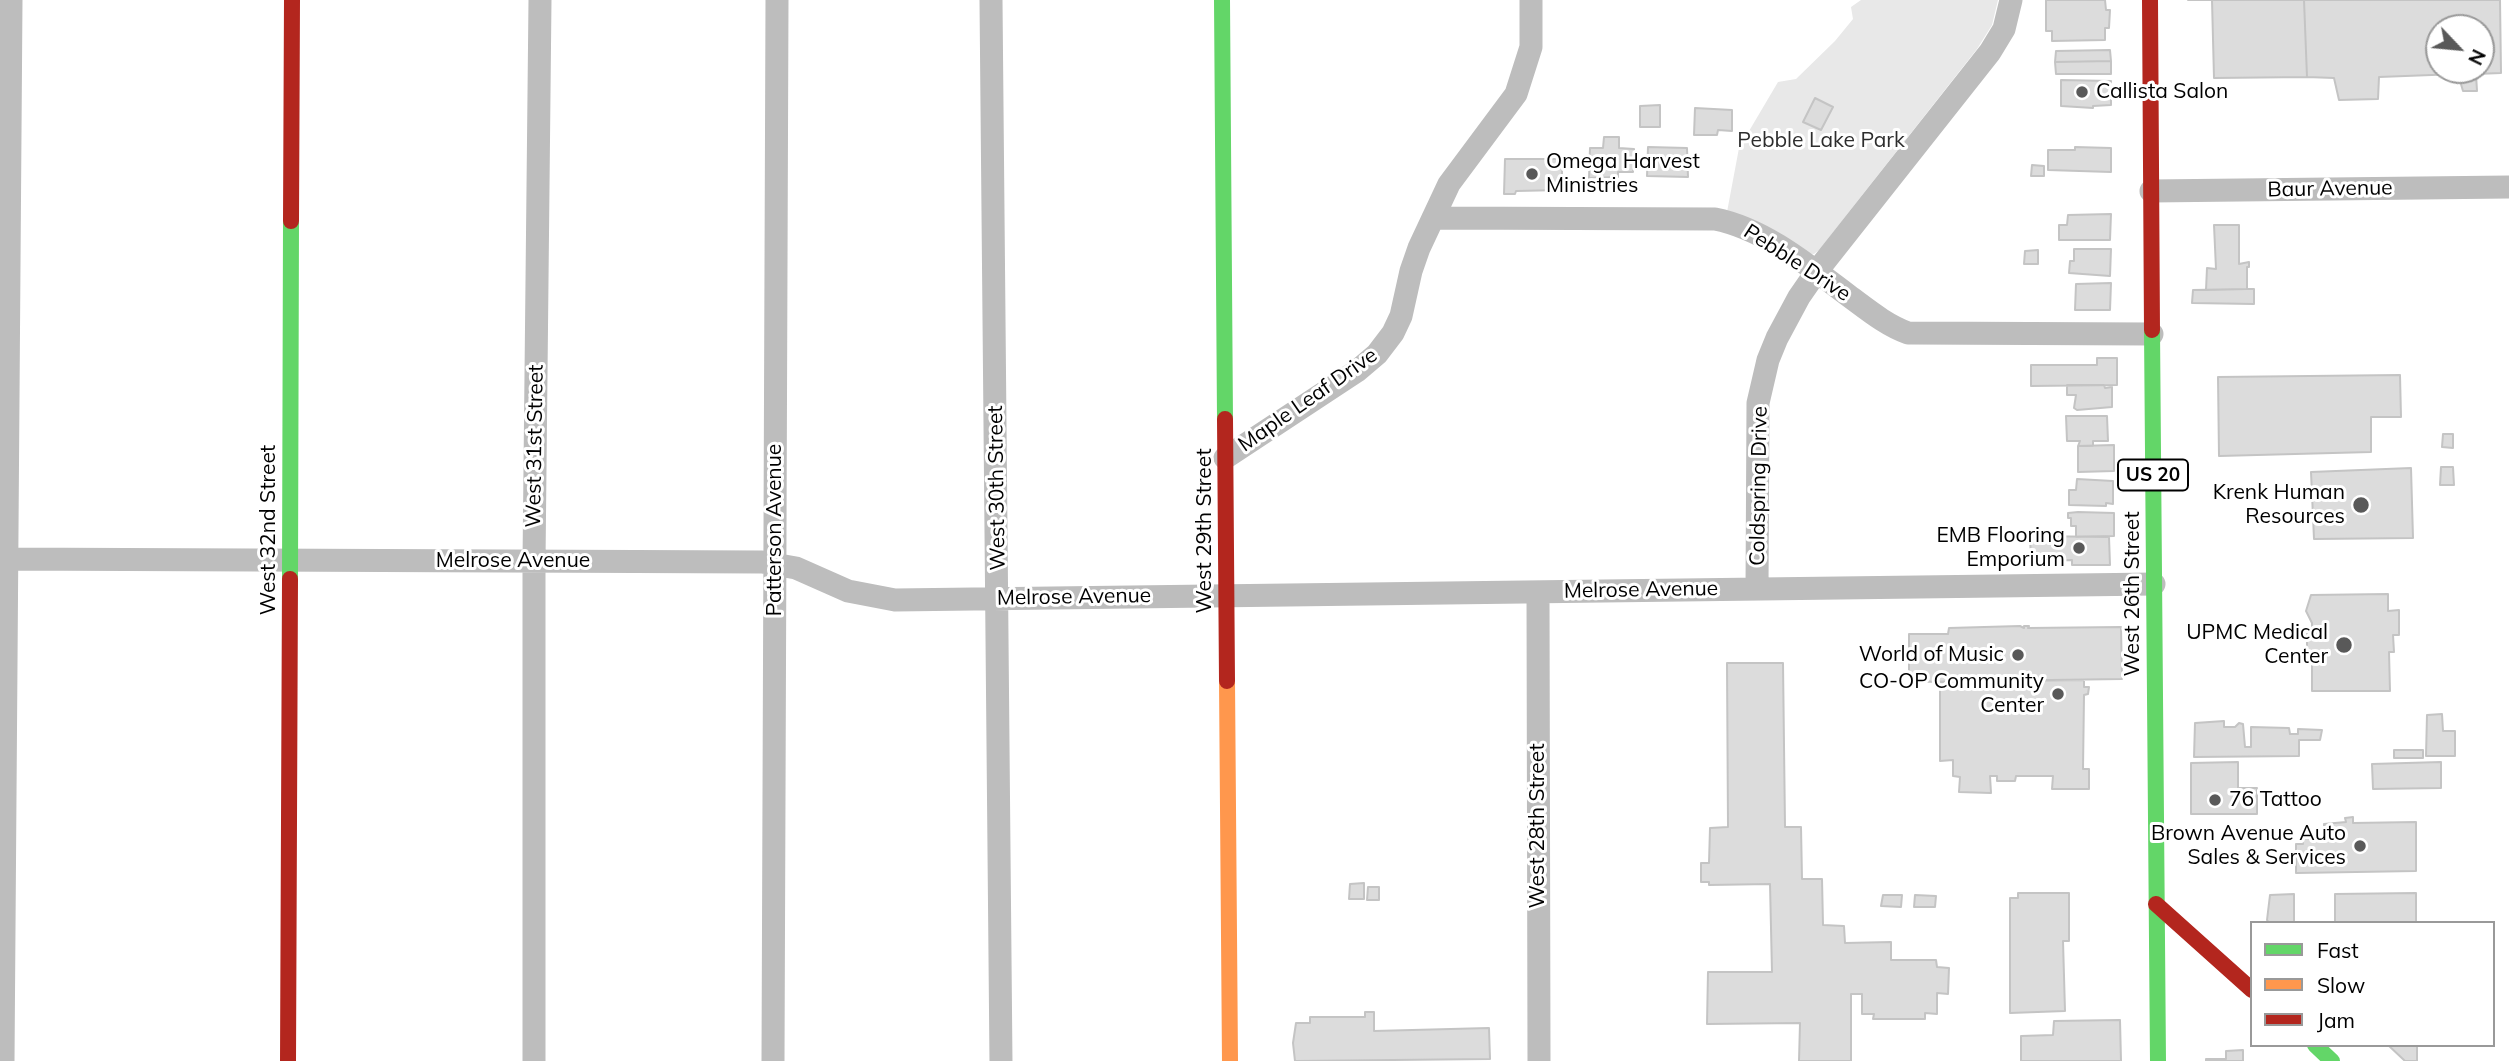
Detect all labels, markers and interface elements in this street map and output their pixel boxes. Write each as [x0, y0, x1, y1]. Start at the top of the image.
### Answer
north arrow [2425, 14, 2495, 84]
text: N [2463, 46, 2491, 69]
place label: Callista Salon [2096, 79, 2228, 105]
marker: Callista Salon [2074, 84, 2090, 100]
park label: Pebble Lake Park [1737, 128, 1905, 154]
place label: Omega Harvest Ministries [1546, 149, 1700, 199]
marker: Omega Harvest Ministries [1524, 166, 1540, 182]
street label: Baur Avenue [2267, 175, 2393, 203]
street label: Pebble Drive [1739, 219, 1855, 307]
street label: Maple Leaf Drive [1234, 343, 1382, 457]
street label: West 31st Street [521, 364, 549, 528]
street label: West 30th Street [983, 405, 1011, 571]
street label: Coldspring Drive [1745, 406, 1773, 566]
street label: Patterson Avenue [762, 444, 788, 616]
street label: West 32nd Street [256, 445, 282, 615]
street label: West 29th Street [1192, 448, 1218, 614]
road number: US 20 [2118, 460, 2188, 490]
place label: Krenk Human Resources [2213, 480, 2345, 530]
marker: Krenk Human Resources [2351, 495, 2371, 515]
street label: West 26th Street [2120, 511, 2146, 677]
place label: EMB Flooring Emporium [1937, 523, 2065, 573]
marker: EMB Flooring Emporium [2071, 540, 2087, 556]
street label: Melrose Avenue [436, 548, 590, 574]
street label: Melrose Avenue [1564, 576, 1718, 604]
street label: Melrose Avenue [997, 583, 1151, 611]
place label: UPMC Medical Center [2186, 620, 2328, 670]
marker: UPMC Medical Center [2334, 635, 2354, 655]
place label: World of Music [1859, 642, 2004, 668]
marker: World of Music [2010, 647, 2026, 663]
place label: CO-OP Community Center [1859, 669, 2044, 719]
marker: CO-OP Community Center [2050, 686, 2066, 702]
street label: West 28th Street [1525, 743, 1551, 909]
place label: 76 Tattoo [2229, 787, 2322, 813]
marker: 76 Tattoo [2207, 792, 2223, 808]
place label: Brown Avenue Auto Sales & Services [2151, 821, 2346, 871]
marker: Brown Avenue Auto Sales & Services [2352, 838, 2368, 854]
legend [2250, 921, 2495, 1047]
text: Fast [2317, 937, 2359, 963]
text: Slow [2317, 972, 2365, 998]
text: Jam [2317, 1007, 2355, 1033]

